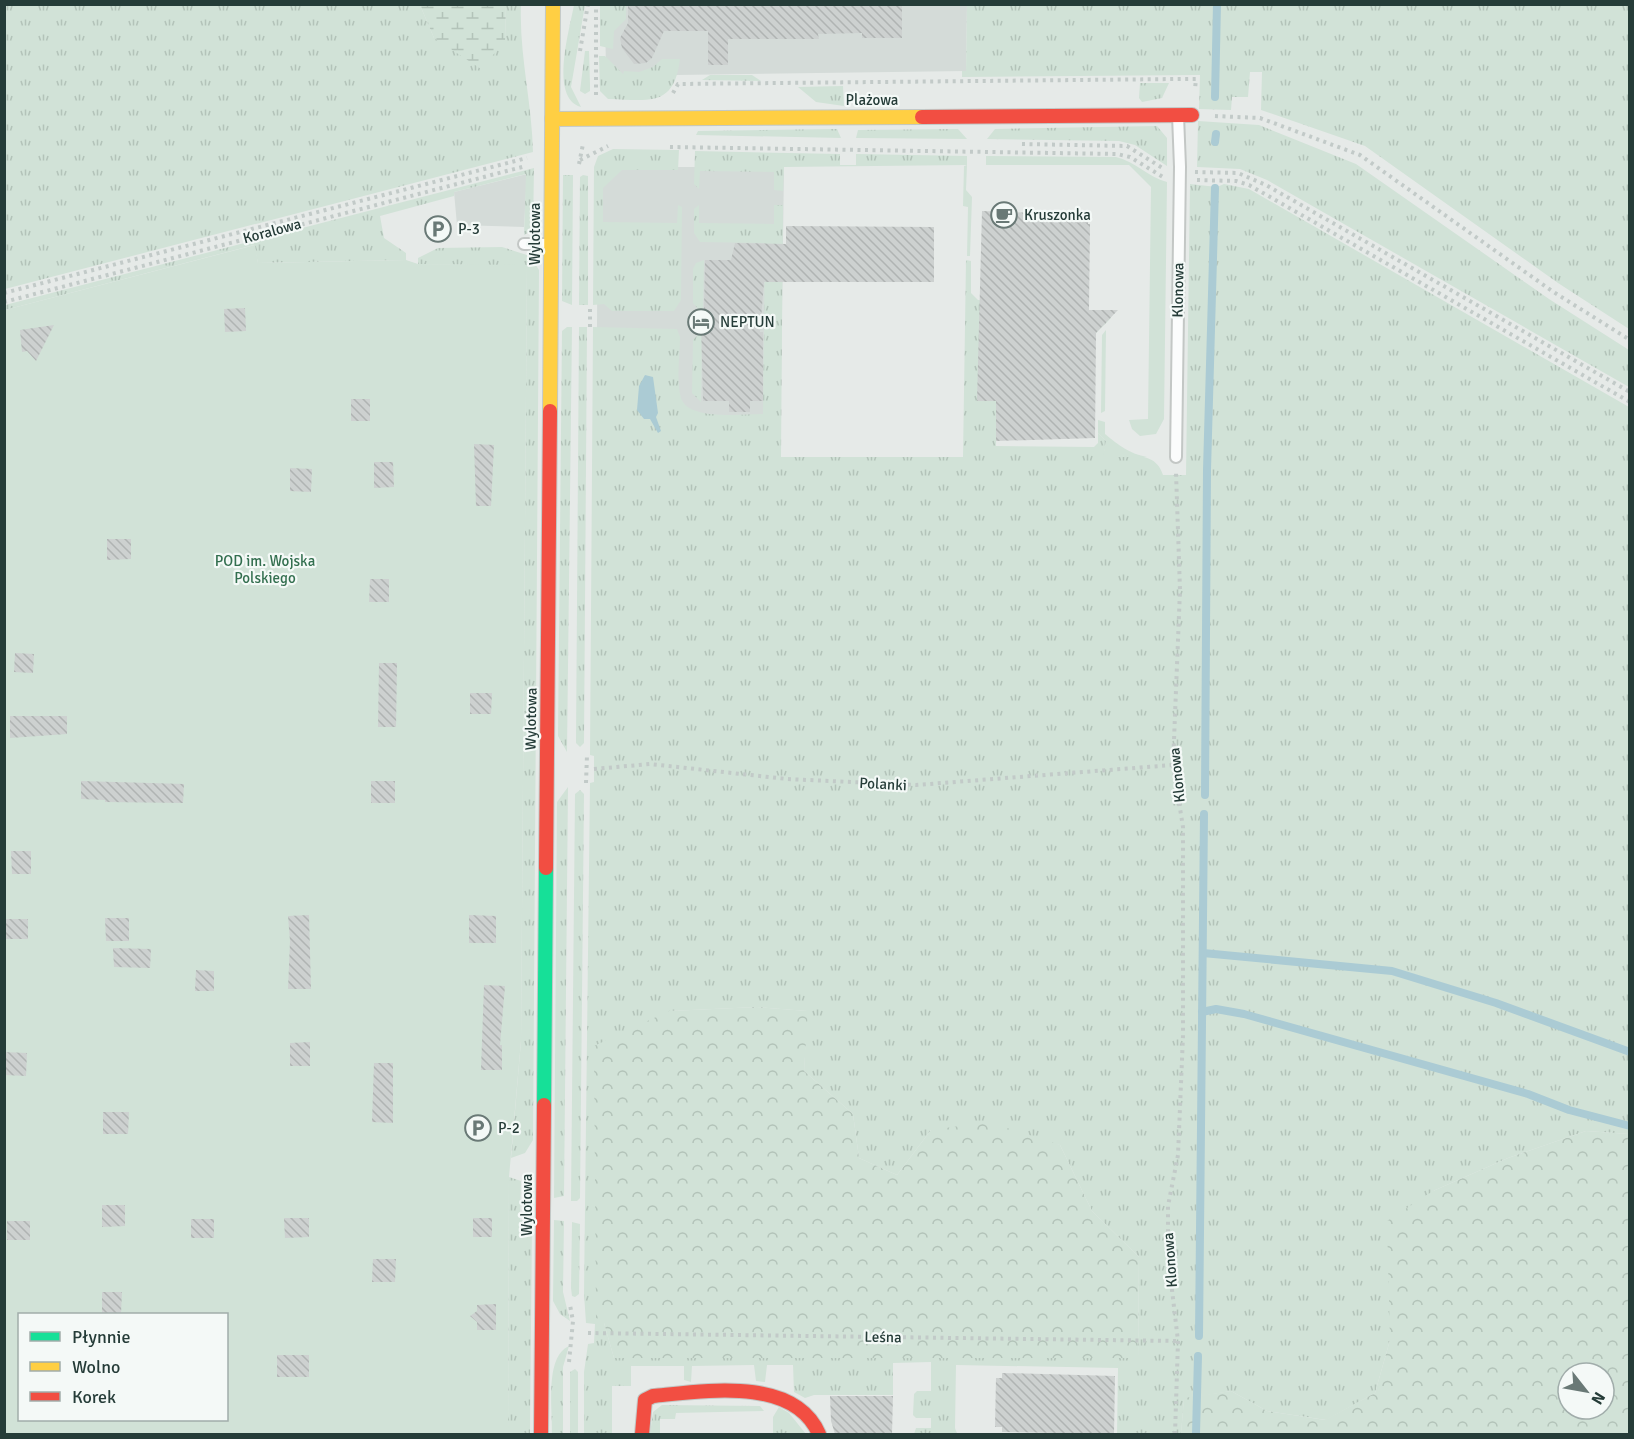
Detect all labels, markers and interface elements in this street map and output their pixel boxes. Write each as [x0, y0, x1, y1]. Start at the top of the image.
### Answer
street label: Plażowa [846, 91, 898, 109]
cafe icon: Kruszonka [989, 200, 1019, 230]
street label: Wylotowa [526, 203, 544, 265]
place label: Kruszonka [1024, 206, 1091, 224]
parking icon: P-3 [423, 214, 453, 244]
street label: Koralowa [241, 215, 303, 247]
place label: P-3 [458, 220, 480, 238]
street label: Klonowa [1169, 262, 1187, 318]
hotel icon: NEPTUN [686, 307, 716, 337]
place label: NEPTUN [720, 313, 775, 331]
park label: POD im. Wojska Polskiego [215, 552, 315, 587]
street label: Wylotowa [521, 688, 541, 750]
street label: Klonowa [1165, 747, 1189, 803]
street label: Polanki [859, 774, 907, 794]
parking icon: P-2 [463, 1113, 493, 1143]
place label: P-2 [498, 1119, 520, 1137]
street label: Wylotowa [518, 1174, 536, 1236]
street label: Klonowa [1159, 1232, 1181, 1288]
legend [18, 1313, 228, 1421]
text: Płynnie [72, 1326, 130, 1348]
street label: Leśna [864, 1328, 902, 1346]
text: Wolno [72, 1356, 120, 1378]
north arrow [1556, 1361, 1616, 1421]
text: Korek [72, 1386, 116, 1408]
text: N [1587, 1388, 1609, 1408]

